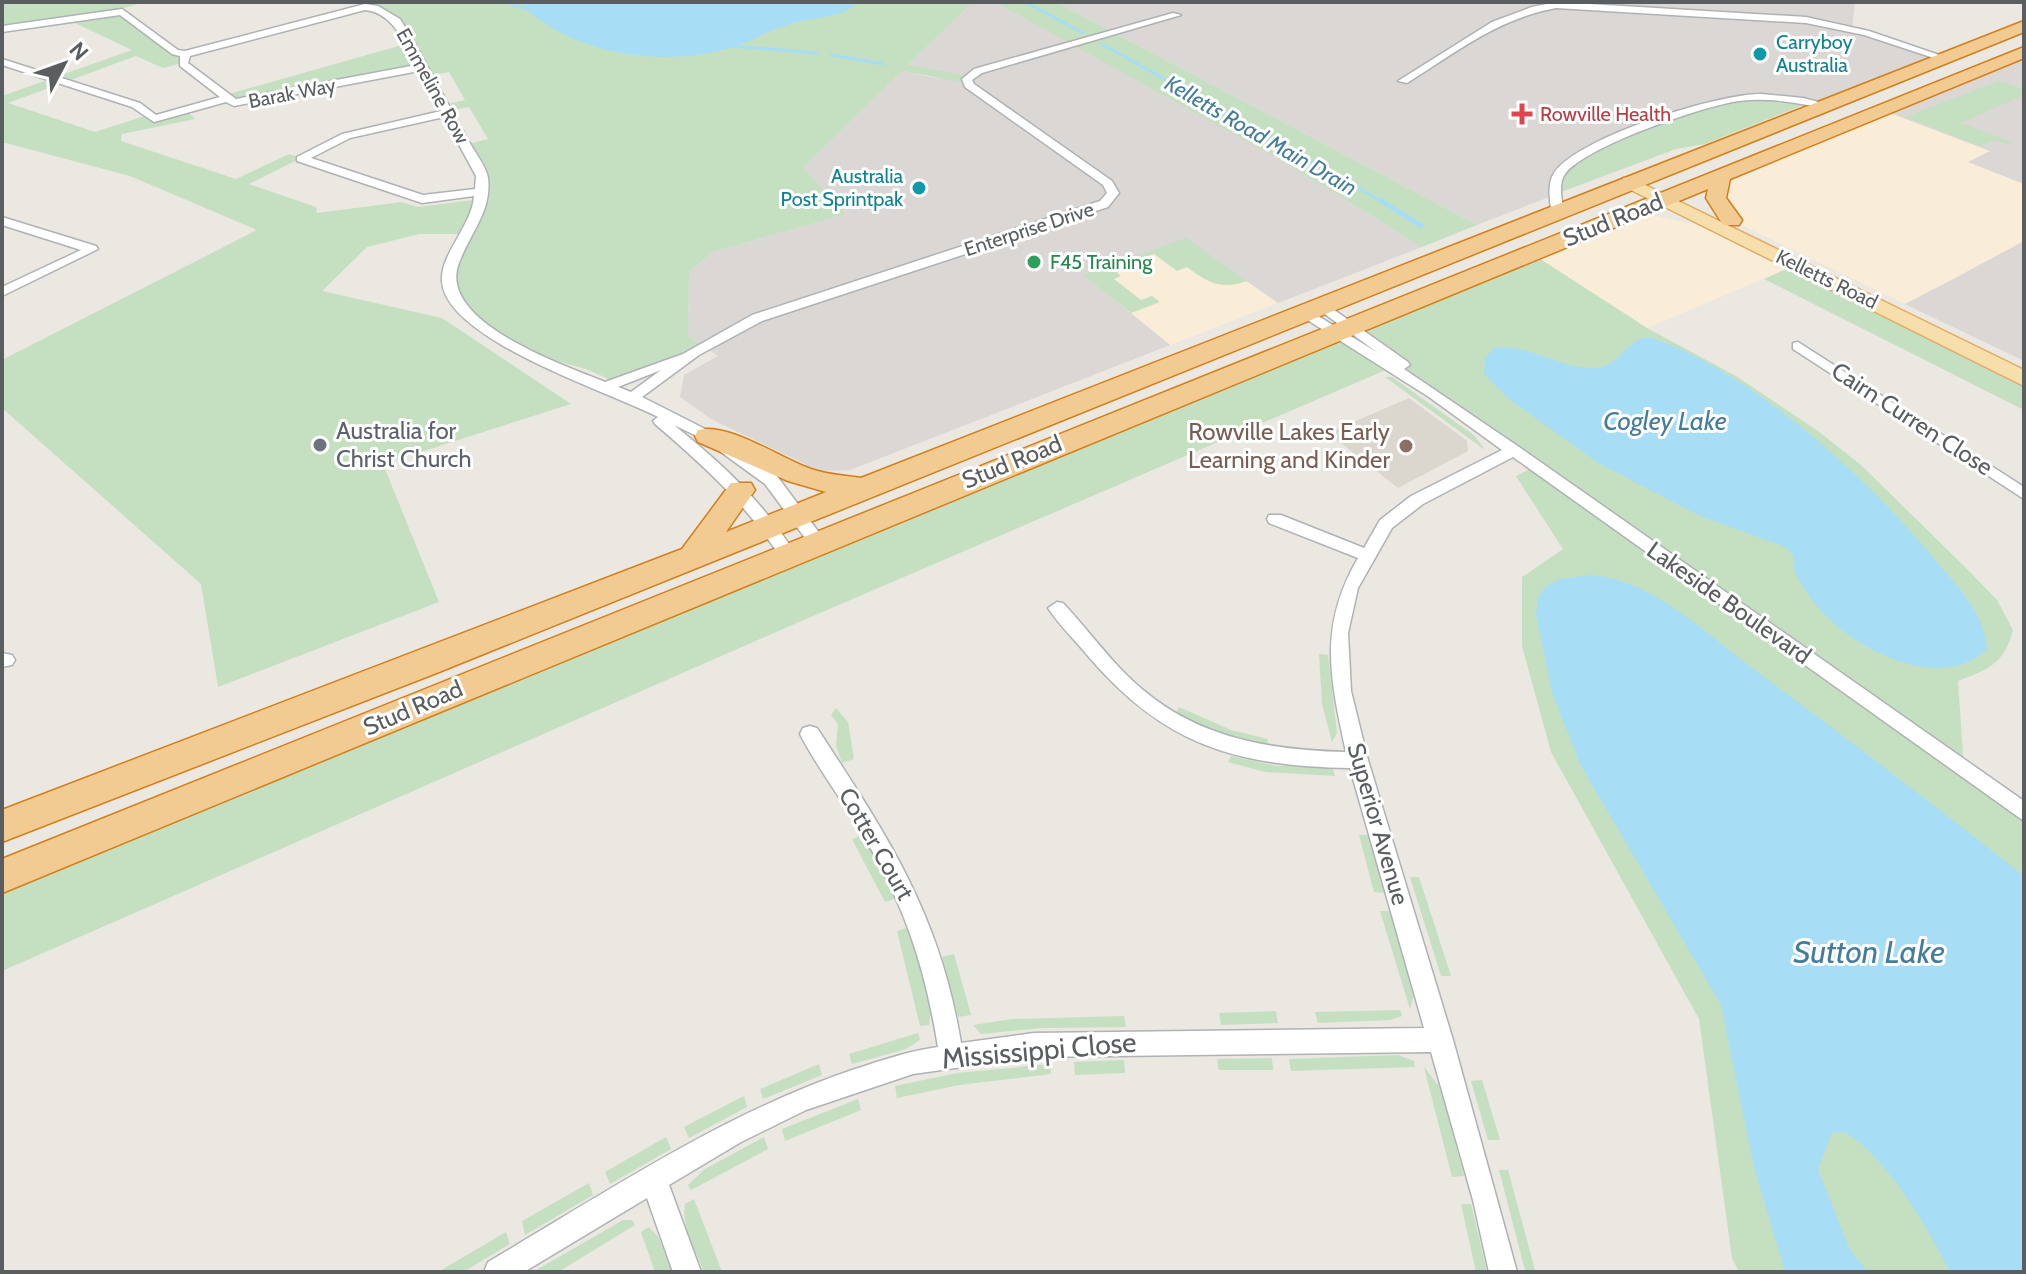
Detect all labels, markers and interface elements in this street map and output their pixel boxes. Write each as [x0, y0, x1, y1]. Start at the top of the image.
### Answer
north arrow [24, 24, 104, 104]
street label: Emmeline Row [391, 24, 475, 148]
place label: Carryboy Australia [1776, 30, 1853, 77]
text: N [63, 36, 94, 66]
marker: Carryboy Australia [1751, 45, 1769, 63]
water label: Kelletts Road Main Drain [1160, 69, 1361, 201]
street label: Barak Way [246, 73, 338, 113]
place label: Rowville Health [1540, 102, 1671, 126]
marker: Rowville Health [1511, 103, 1533, 125]
place label: Australia Post Sprintpak [781, 164, 903, 211]
marker: Australia Post Sprintpak [910, 179, 928, 197]
street label: Stud Road [1559, 186, 1667, 253]
street label: Enterprise Drive [961, 197, 1097, 261]
street label: Kelletts Road [1772, 244, 1882, 314]
place label: F45 Training [1050, 250, 1153, 274]
marker: F45 Training [1025, 253, 1043, 271]
street label: Cairn Curren Close [1826, 356, 1998, 482]
water label: Cogley Lake [1603, 405, 1727, 437]
place label: Australia for Christ Church [336, 416, 471, 473]
place label: Rowville Lakes Early Learning and Kinder [1188, 417, 1390, 474]
street label: Stud Road [958, 428, 1066, 495]
marker: Australia for Christ Church [311, 436, 329, 454]
marker: Rowville Lakes Early Learning and Kinder [1397, 437, 1415, 455]
street label: Lakeside Boulevard [1642, 535, 1817, 670]
street label: Stud Road [359, 674, 467, 741]
street label: Superior Avenue [1342, 740, 1415, 908]
street label: Cotter Court [833, 782, 920, 905]
water label: Sutton Lake [1793, 932, 1945, 971]
street label: Mississippi Close [940, 1025, 1138, 1075]

